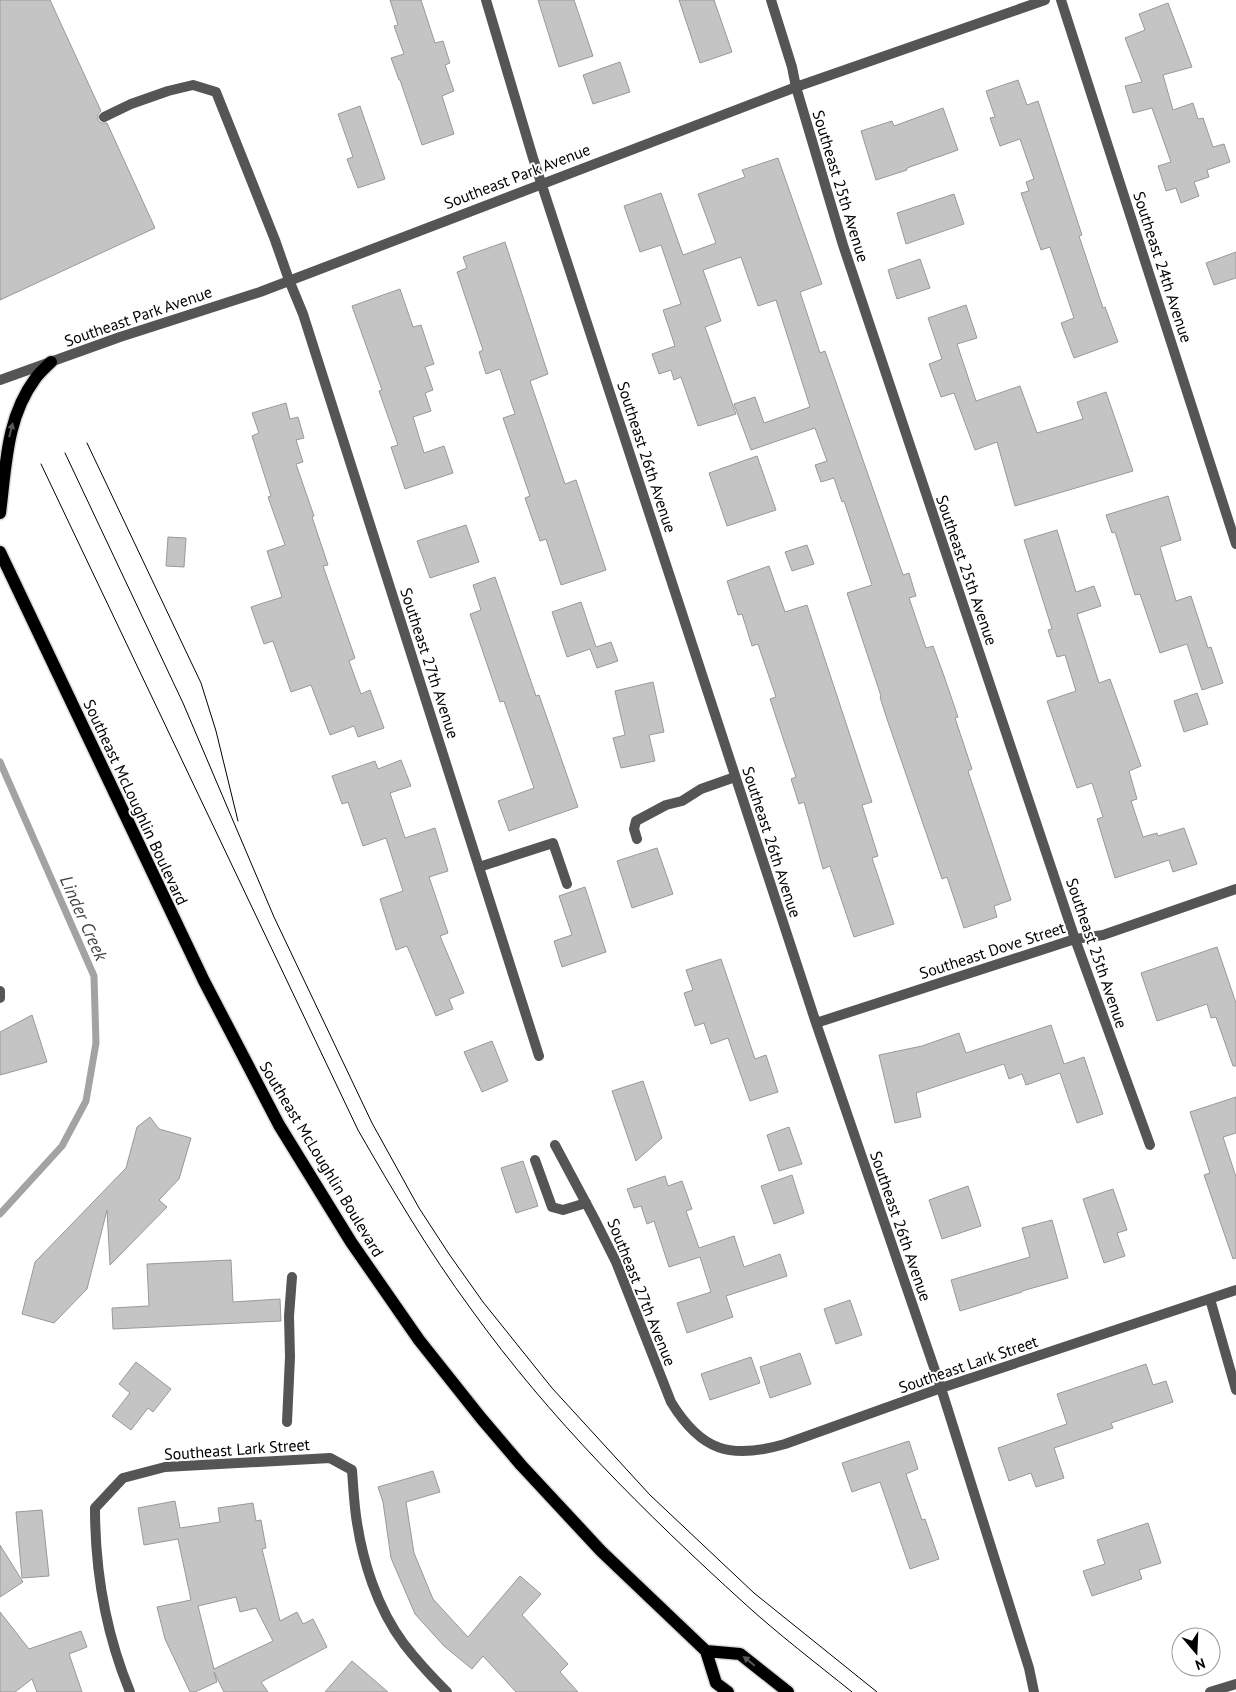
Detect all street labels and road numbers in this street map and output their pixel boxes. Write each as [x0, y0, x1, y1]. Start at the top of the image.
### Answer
street label: Southeast 25th Avenue [808, 108, 874, 264]
street label: Southeast Park Avenue [441, 139, 593, 213]
street label: Southeast 24th Avenue [1129, 189, 1197, 345]
street label: Southeast Park Avenue [61, 281, 215, 351]
street label: Southeast 26th Avenue [613, 379, 681, 535]
street label: Southeast 25th Avenue [932, 492, 1002, 648]
street label: Southeast 27th Avenue [396, 585, 464, 741]
street label: Southeast McLoughlin Boulevard [79, 696, 193, 908]
street label: Southeast 26th Avenue [738, 764, 806, 920]
street label: Southeast 25th Avenue [1062, 875, 1132, 1031]
street label: Southeast Dove Street [917, 917, 1068, 983]
street label: Southeast McLoughlin Boulevard [256, 1058, 388, 1260]
street label: Southeast 26th Avenue [866, 1148, 936, 1304]
street label: Southeast 27th Avenue [603, 1215, 681, 1369]
street label: Southeast Lark Street [896, 1331, 1041, 1397]
street label: Southeast Lark Street [163, 1434, 311, 1464]

